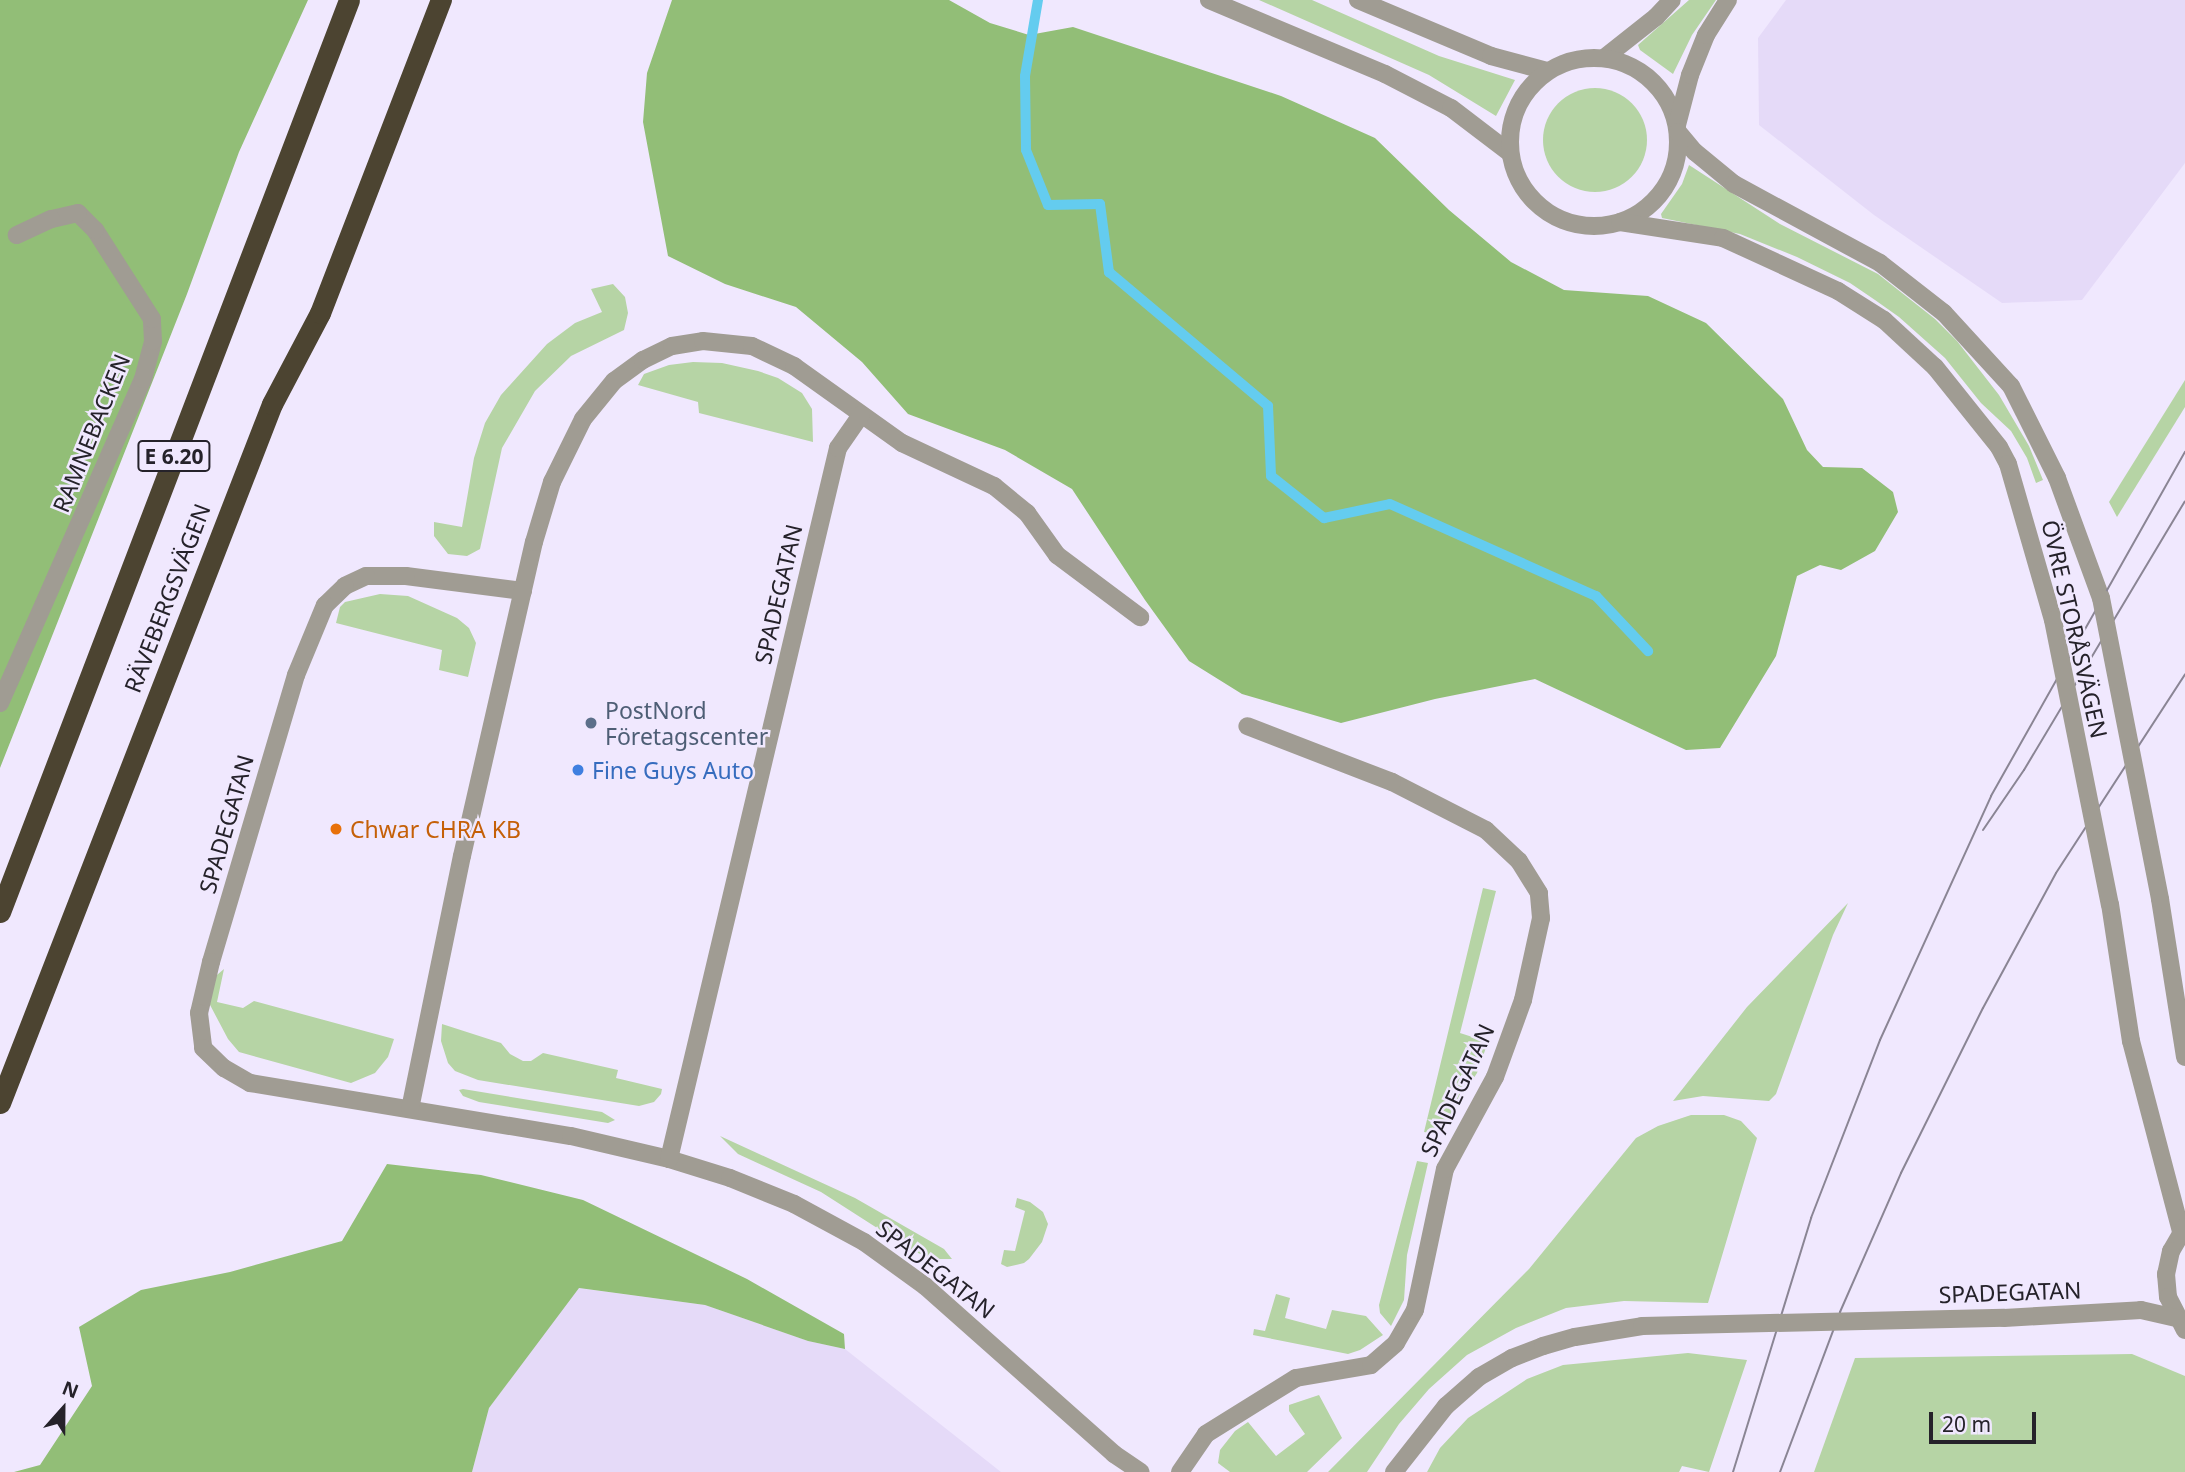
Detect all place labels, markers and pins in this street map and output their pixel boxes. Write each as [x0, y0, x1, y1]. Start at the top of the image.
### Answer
place label: PostNord Företagscenter [605, 696, 768, 750]
marker: PostNord Företagscenter [583, 715, 599, 731]
place label: Fine Guys Auto [592, 756, 754, 784]
marker: Fine Guys Auto [570, 762, 586, 778]
place label: Chwar CHRA KB [350, 815, 521, 843]
marker: Chwar CHRA KB [328, 821, 344, 837]

